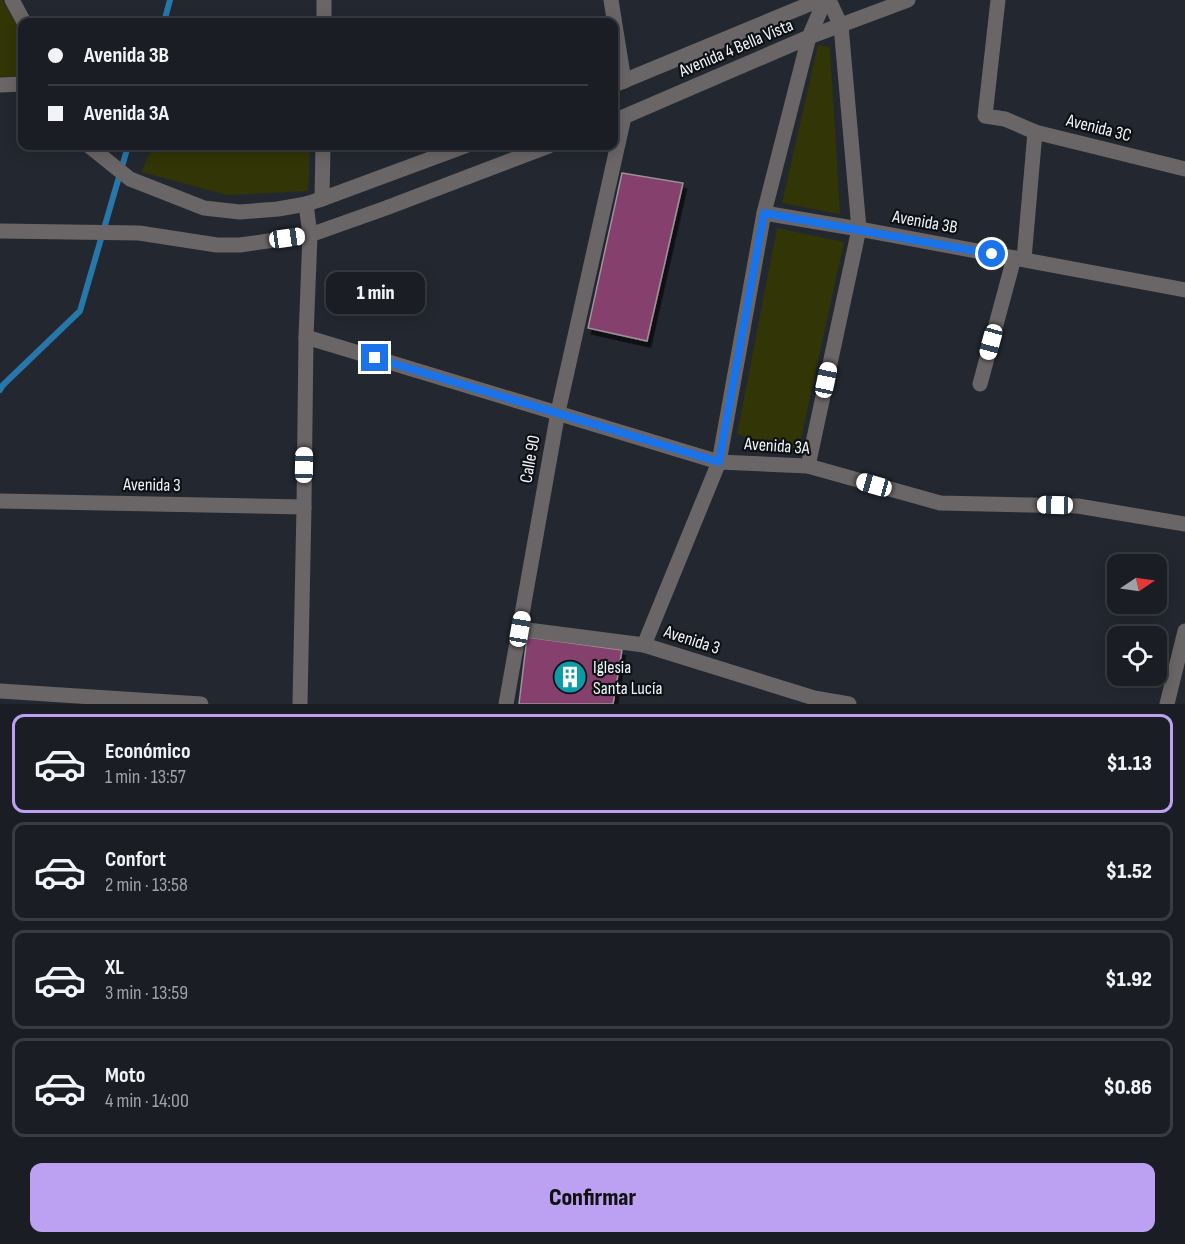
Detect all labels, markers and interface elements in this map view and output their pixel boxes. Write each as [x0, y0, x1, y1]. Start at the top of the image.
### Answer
street label: Avenida 4 Bella Vista [675, 14, 796, 82]
text: Avenida 3B [84, 42, 169, 69]
text: Avenida 3A [84, 100, 169, 127]
street label: Avenida 3C [1063, 110, 1134, 146]
street label: Avenida 3B [890, 206, 959, 238]
car [268, 227, 306, 249]
route start [978, 240, 1005, 267]
callout: 1 min [326, 271, 424, 313]
text: 1 min [356, 281, 395, 305]
car [978, 322, 1004, 362]
route end [361, 344, 388, 371]
car [813, 361, 839, 399]
street label: Calle 90 [515, 433, 545, 485]
street label: Avenida 3A [743, 433, 811, 459]
car [295, 447, 313, 483]
car [854, 471, 894, 499]
street label: Avenida 3 [122, 474, 181, 496]
car [1037, 496, 1073, 514]
north arrow [1107, 554, 1167, 614]
map controls [1107, 554, 1167, 686]
car [508, 610, 532, 648]
street label: Avenida 3 [660, 621, 723, 659]
button: locate [1107, 626, 1167, 686]
place label: Iglesia Santa Lucía [593, 657, 662, 699]
building icon: Iglesia Santa Lucía [552, 659, 588, 695]
icon: car [33, 737, 87, 791]
text: Económico [105, 738, 191, 765]
text: $1.13 [1106, 750, 1152, 777]
text: 1 min · 13:57 [105, 765, 186, 789]
icon: car [33, 845, 87, 899]
text: Confort [105, 846, 166, 873]
text: $1.52 [1106, 858, 1152, 885]
text: 2 min · 13:58 [105, 873, 188, 897]
icon: car [33, 953, 87, 1007]
text: XL [105, 954, 124, 981]
text: $1.92 [1105, 966, 1152, 993]
text: 3 min · 13:59 [105, 981, 188, 1005]
icon: car [33, 1061, 87, 1115]
text: Moto [105, 1062, 145, 1089]
text: $0.86 [1103, 1074, 1152, 1101]
text: 4 min · 14:00 [105, 1089, 189, 1113]
button: Confirmar [30, 1163, 1155, 1232]

